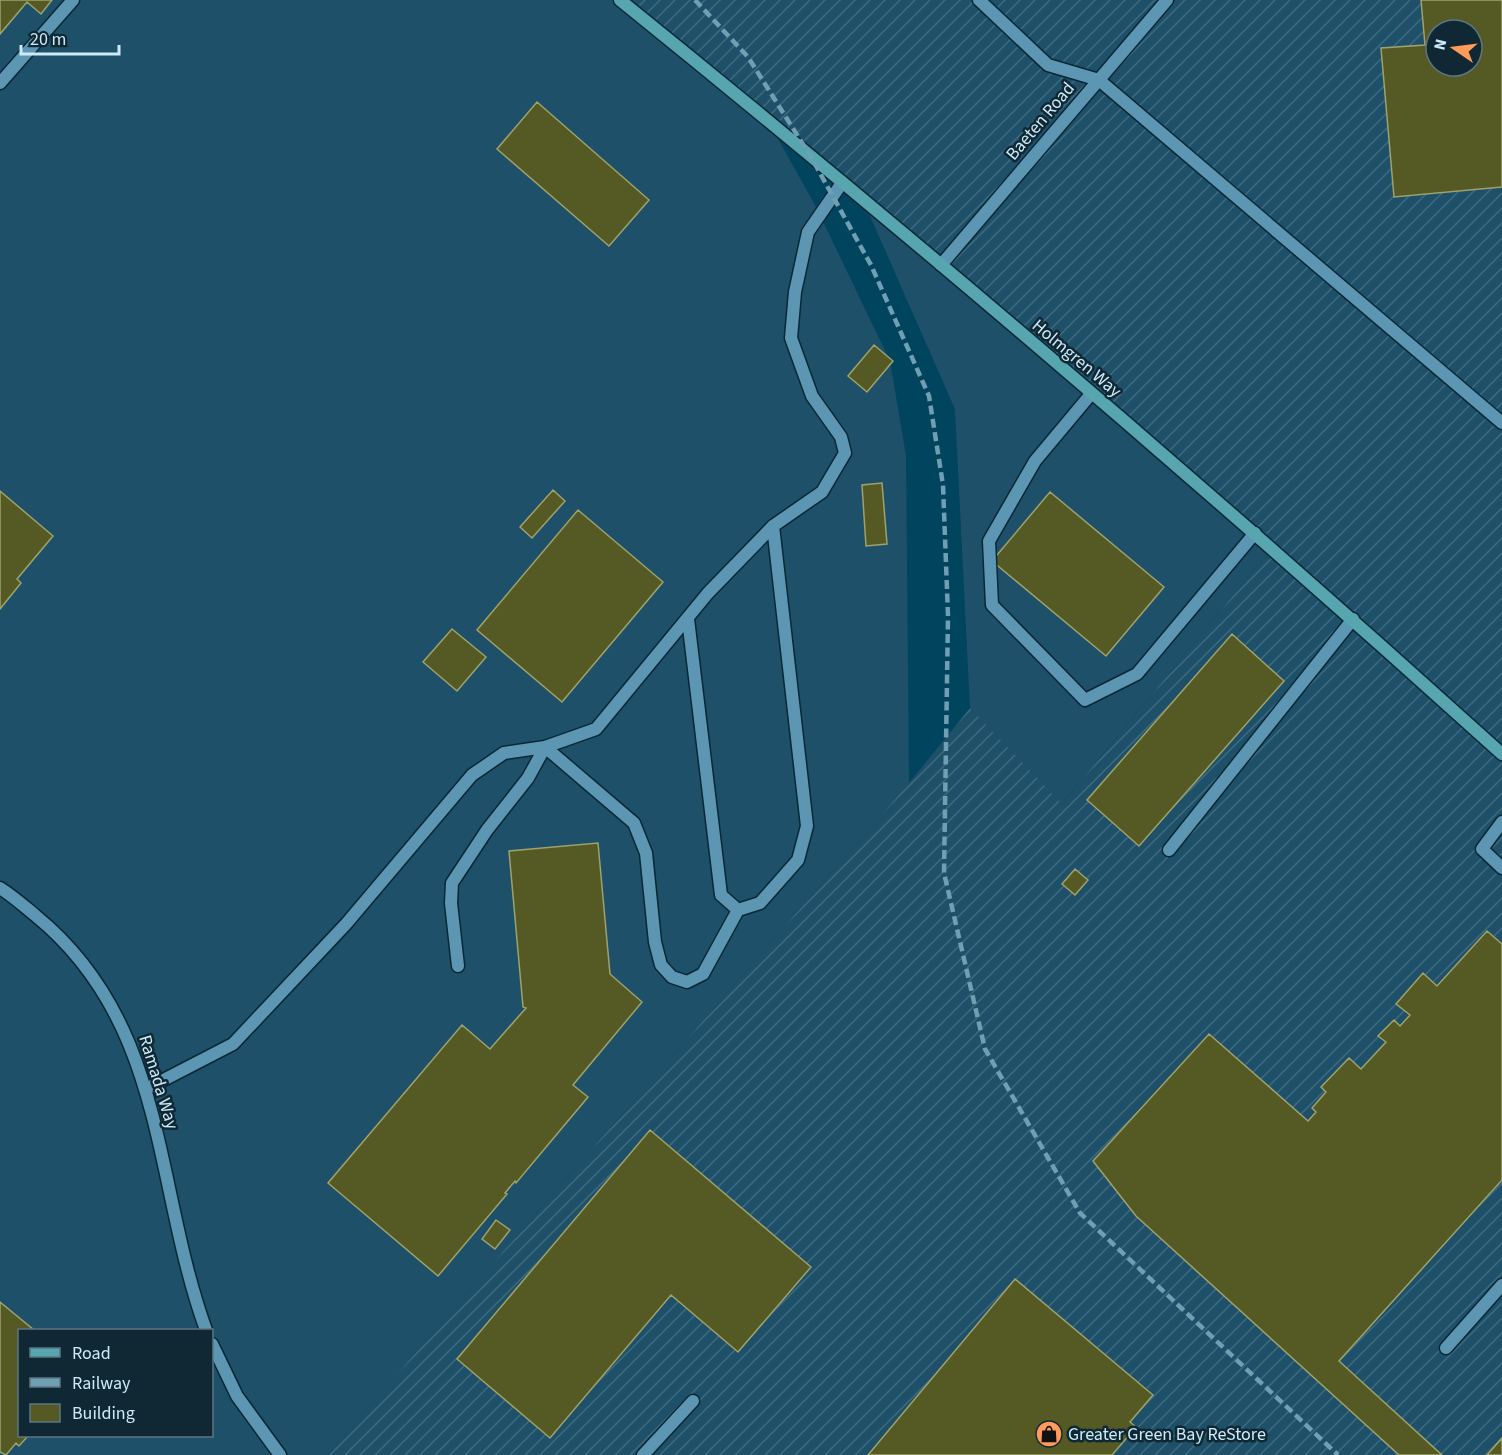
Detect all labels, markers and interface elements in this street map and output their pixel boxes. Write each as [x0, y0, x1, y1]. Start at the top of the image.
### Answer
scale bar [21, 18, 118, 56]
north arrow [1424, 18, 1484, 78]
text: 20 m [30, 27, 66, 52]
text: N [1428, 37, 1452, 52]
street label: Baeten Road [1000, 77, 1081, 166]
street label: Holmgren Way [1027, 313, 1127, 404]
street label: Ramada Way [132, 1032, 185, 1133]
legend [18, 1329, 213, 1437]
text: Road [72, 1341, 111, 1366]
text: Railway [72, 1371, 131, 1396]
text: Building [72, 1401, 135, 1426]
shop icon: Greater Green Bay ReStore [1034, 1419, 1064, 1449]
place label: Greater Green Bay ReStore [1068, 1422, 1266, 1447]

